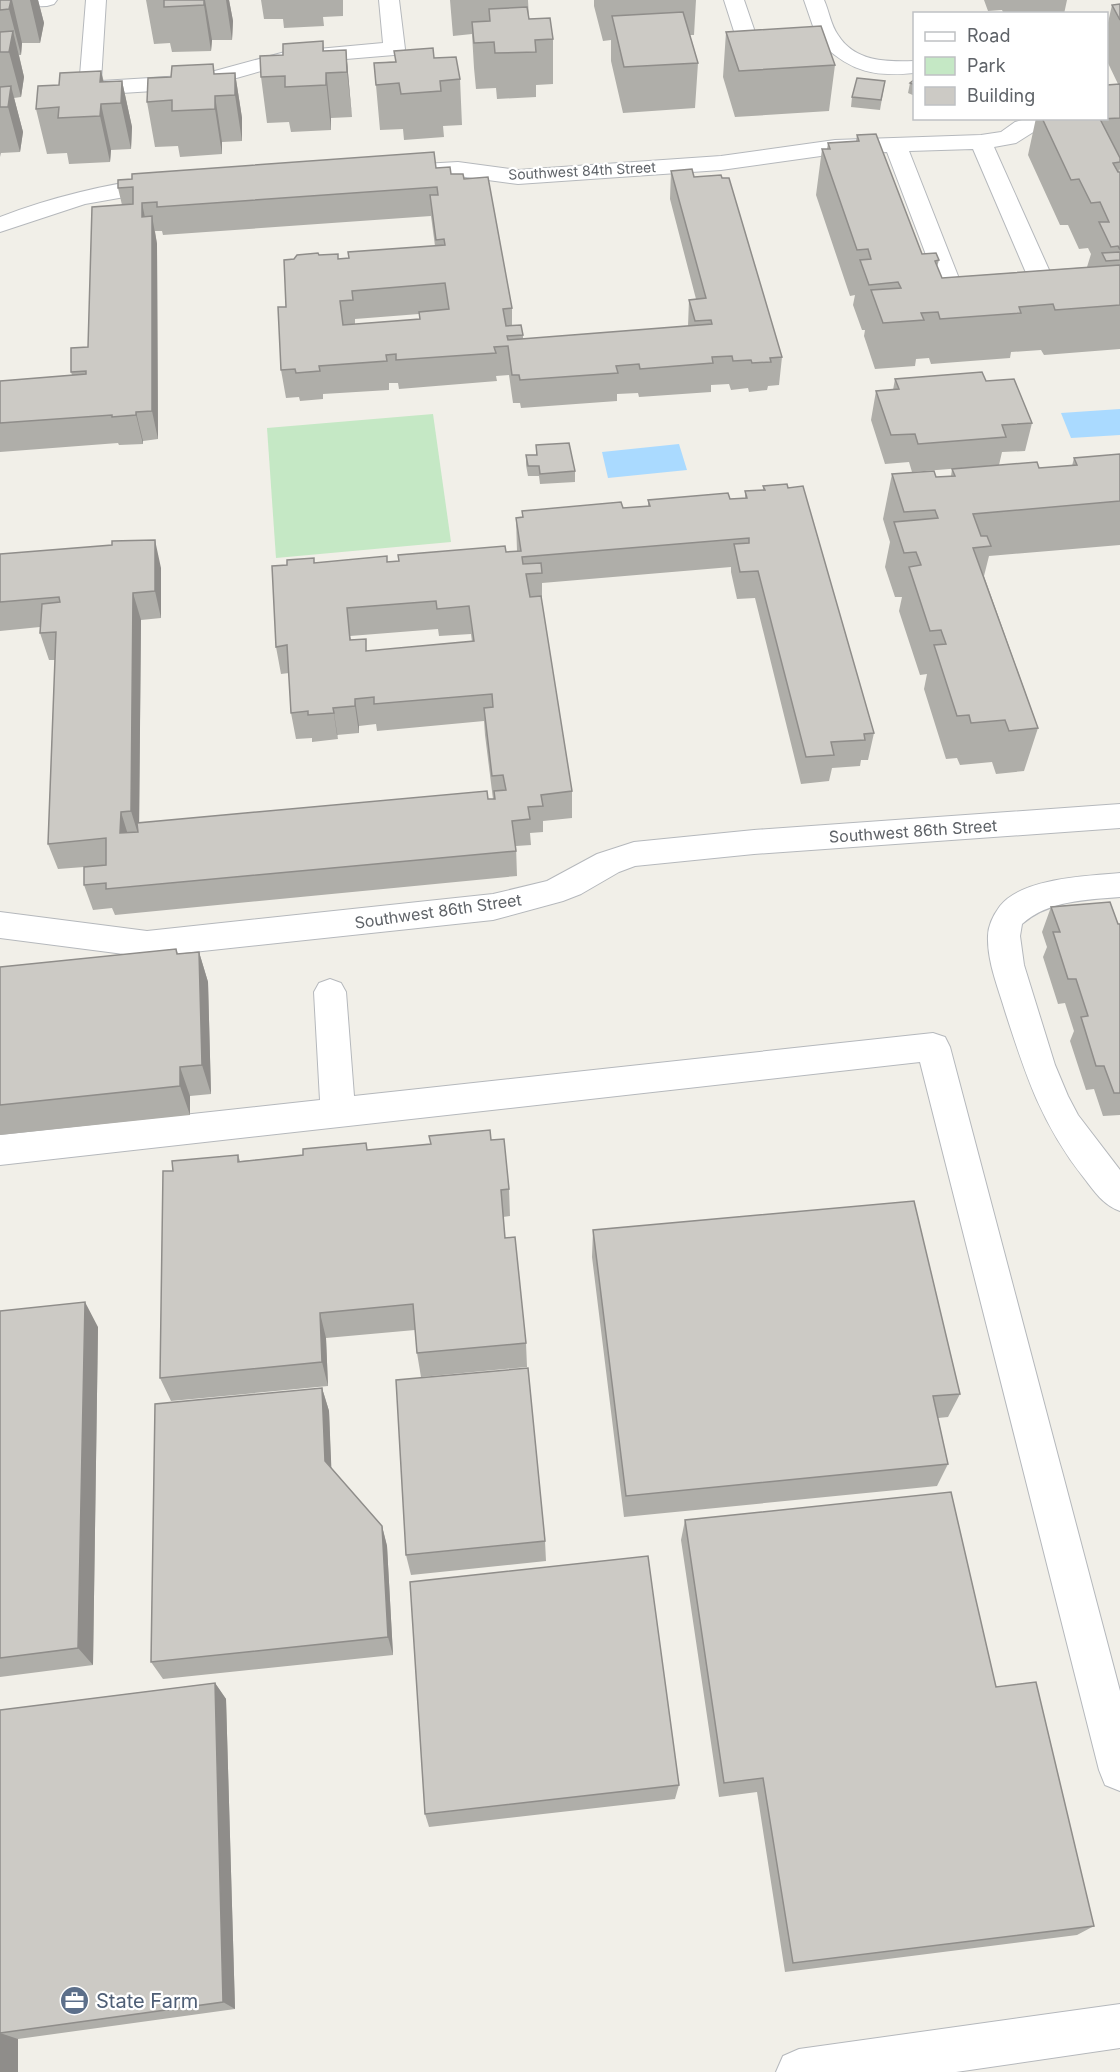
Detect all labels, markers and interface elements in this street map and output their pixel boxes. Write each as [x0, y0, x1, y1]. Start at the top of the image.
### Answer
legend [913, 12, 1108, 120]
text: Road [967, 25, 1010, 46]
text: Park [967, 55, 1006, 76]
text: Building [967, 85, 1035, 106]
street label: Southwest 84th Street [508, 158, 657, 183]
street label: Southwest 86th Street [828, 815, 998, 847]
street label: Southwest 86th Street [353, 889, 523, 933]
office icon: State Farm [59, 1985, 91, 2017]
place label: State Farm [96, 1989, 198, 2013]

